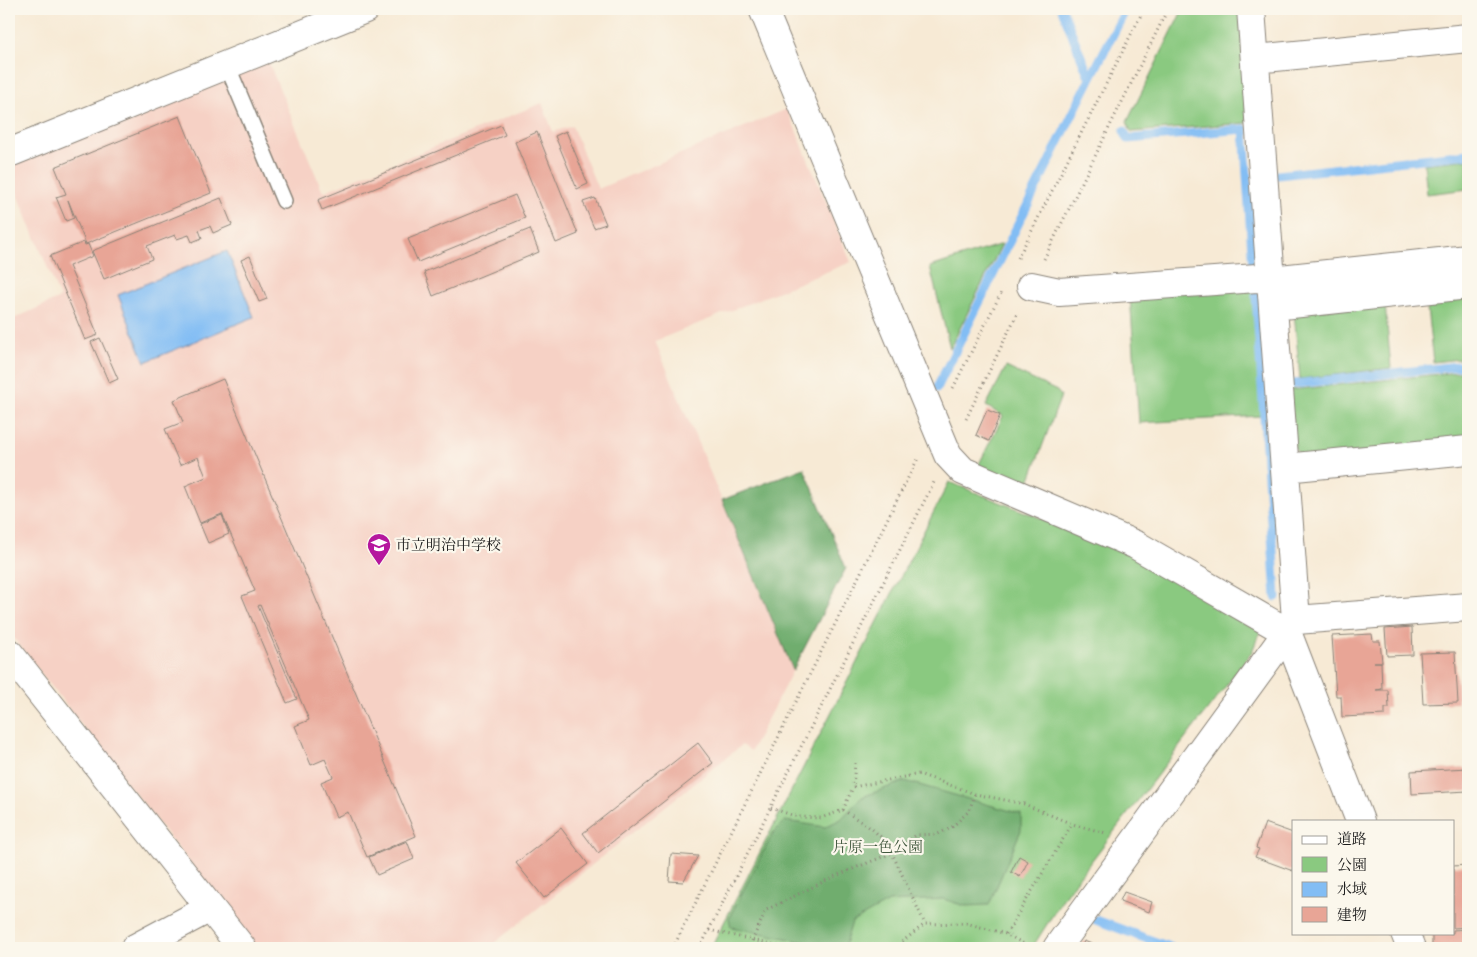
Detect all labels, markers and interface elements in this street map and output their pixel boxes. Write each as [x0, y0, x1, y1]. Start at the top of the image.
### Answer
school or university icon: 市立明治中学校 [366, 532, 392, 566]
place label: 市立明治中学校 [396, 536, 501, 554]
legend [1292, 820, 1454, 934]
text: 道路 [1337, 830, 1367, 848]
park label: 片原一色公園 [833, 838, 923, 856]
text: 公園 [1337, 856, 1367, 874]
text: 水域 [1337, 880, 1367, 898]
text: 建物 [1337, 906, 1367, 924]

